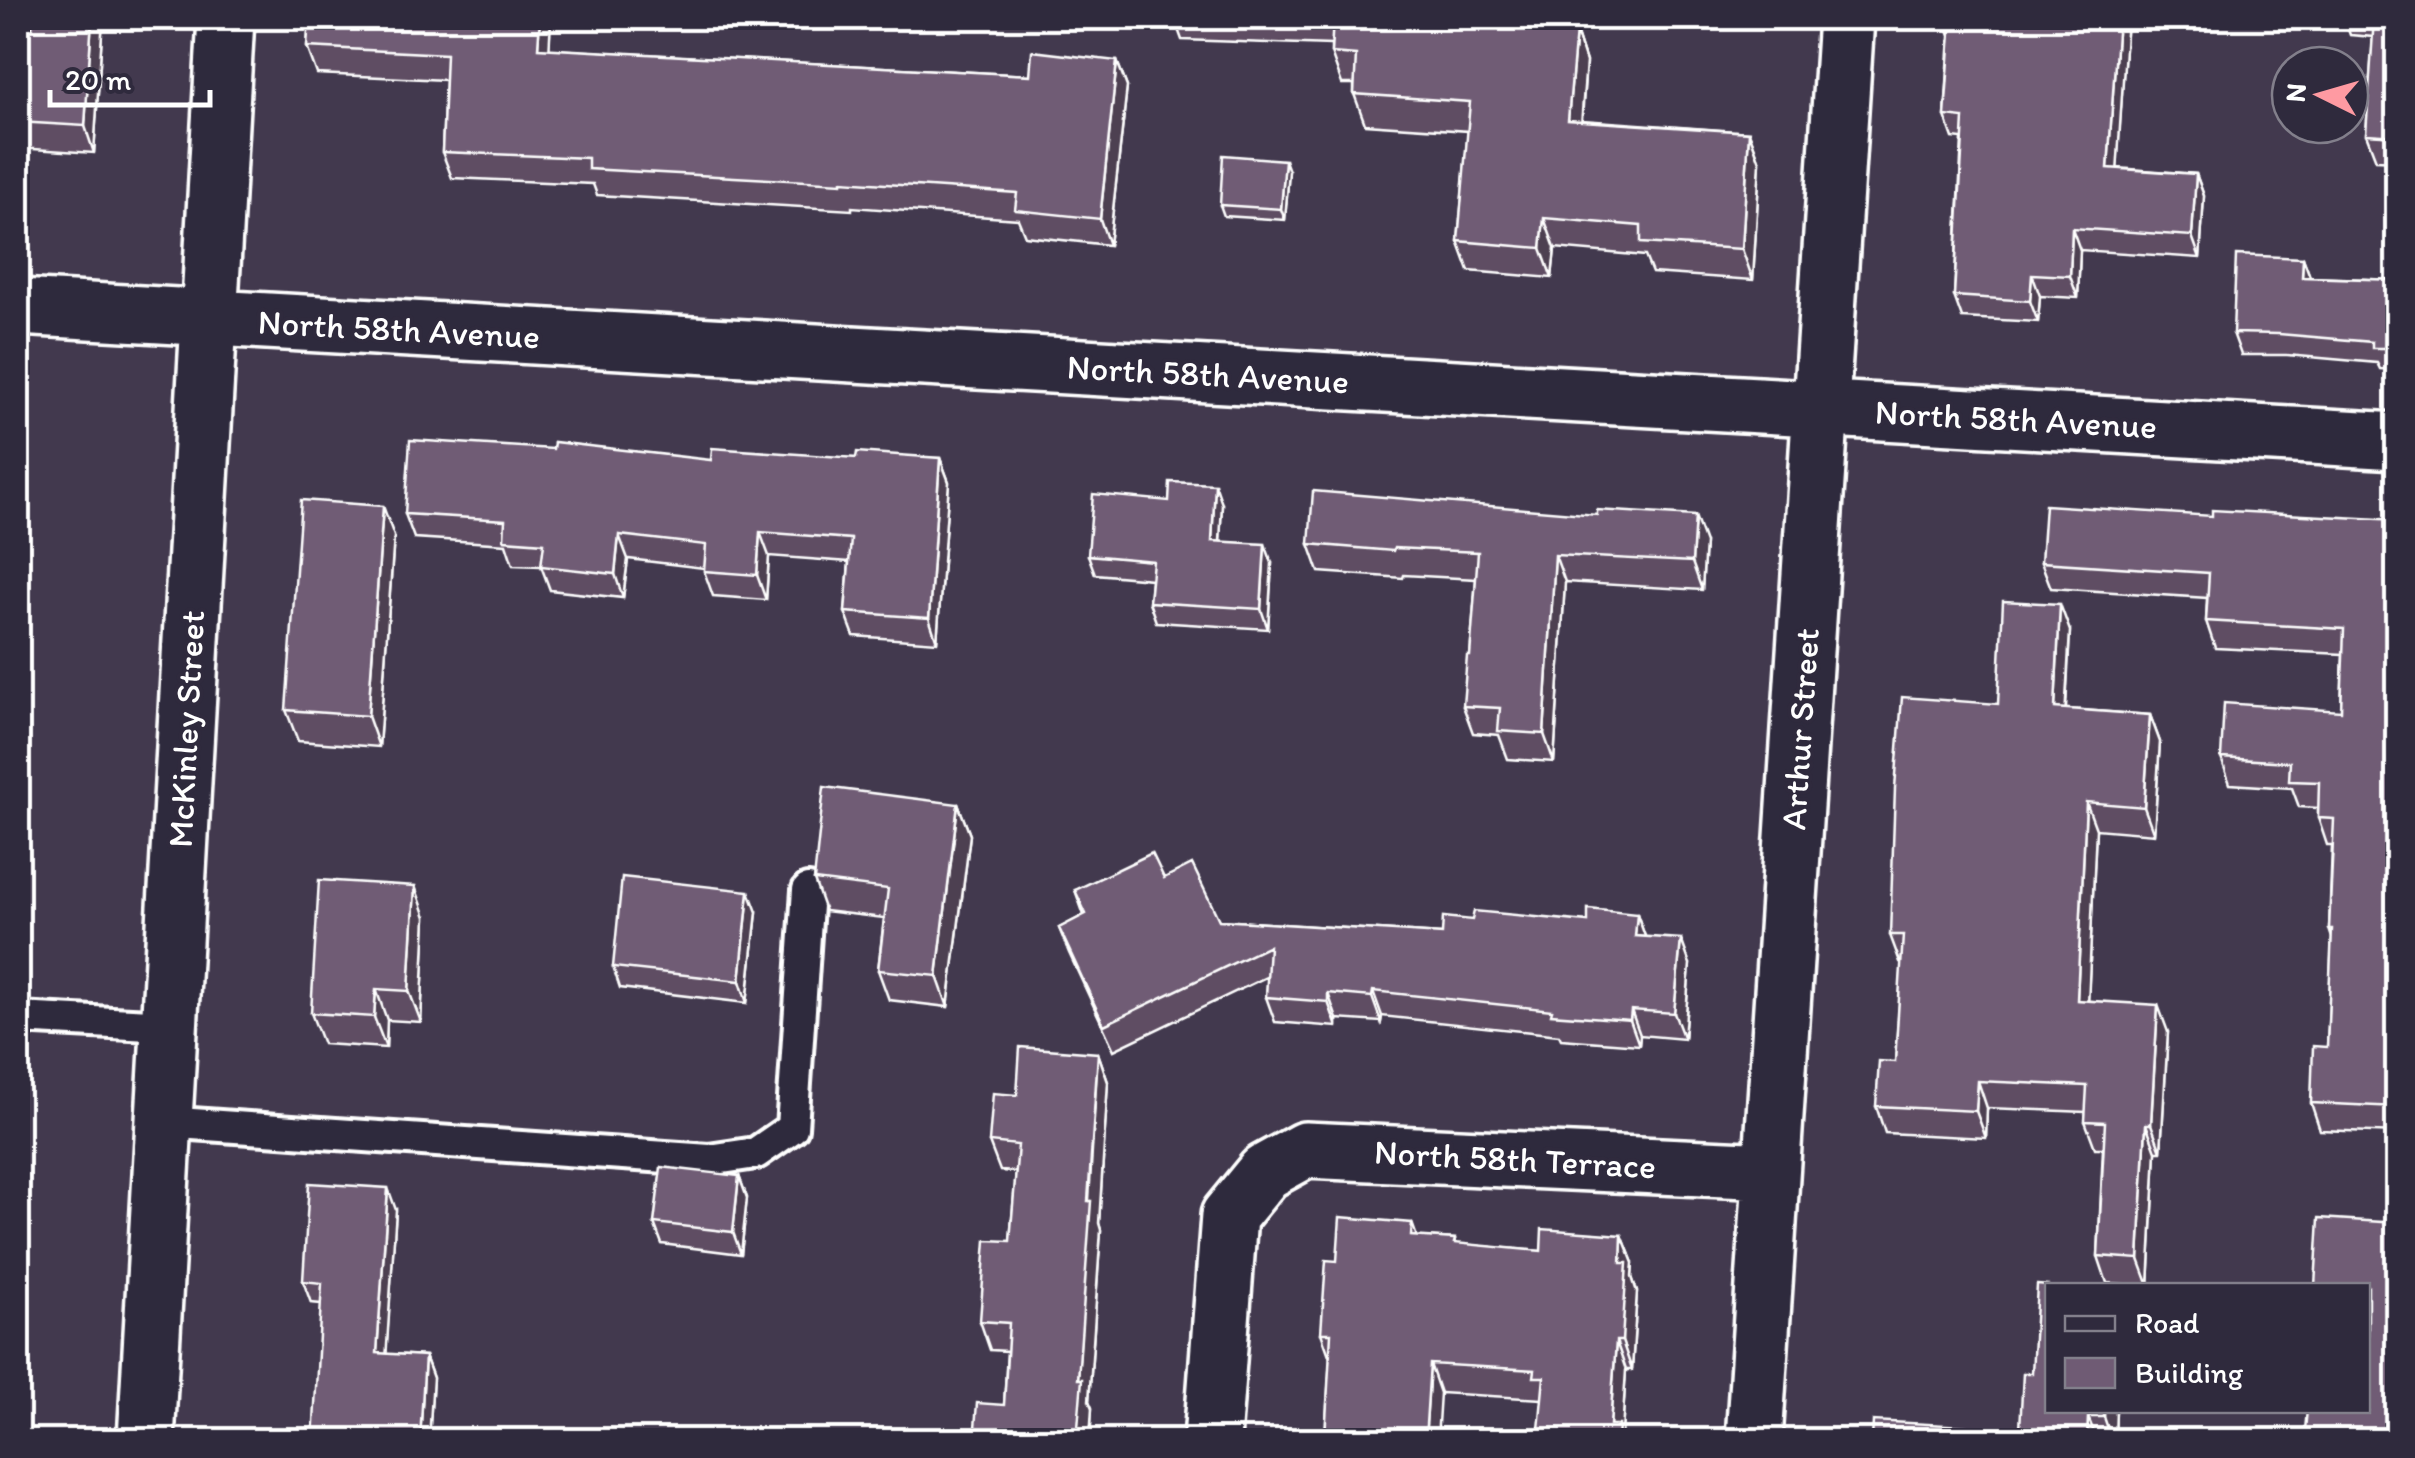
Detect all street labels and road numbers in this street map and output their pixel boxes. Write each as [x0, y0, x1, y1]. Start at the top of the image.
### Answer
street label: North 58th Avenue [257, 301, 541, 357]
street label: North 58th Avenue [1066, 346, 1350, 402]
street label: North 58th Avenue [1874, 391, 2158, 447]
street label: McKinley Street [159, 609, 213, 849]
street label: Arthur Street [1772, 627, 1828, 831]
street label: North 58th Terrace [1373, 1131, 1657, 1187]

